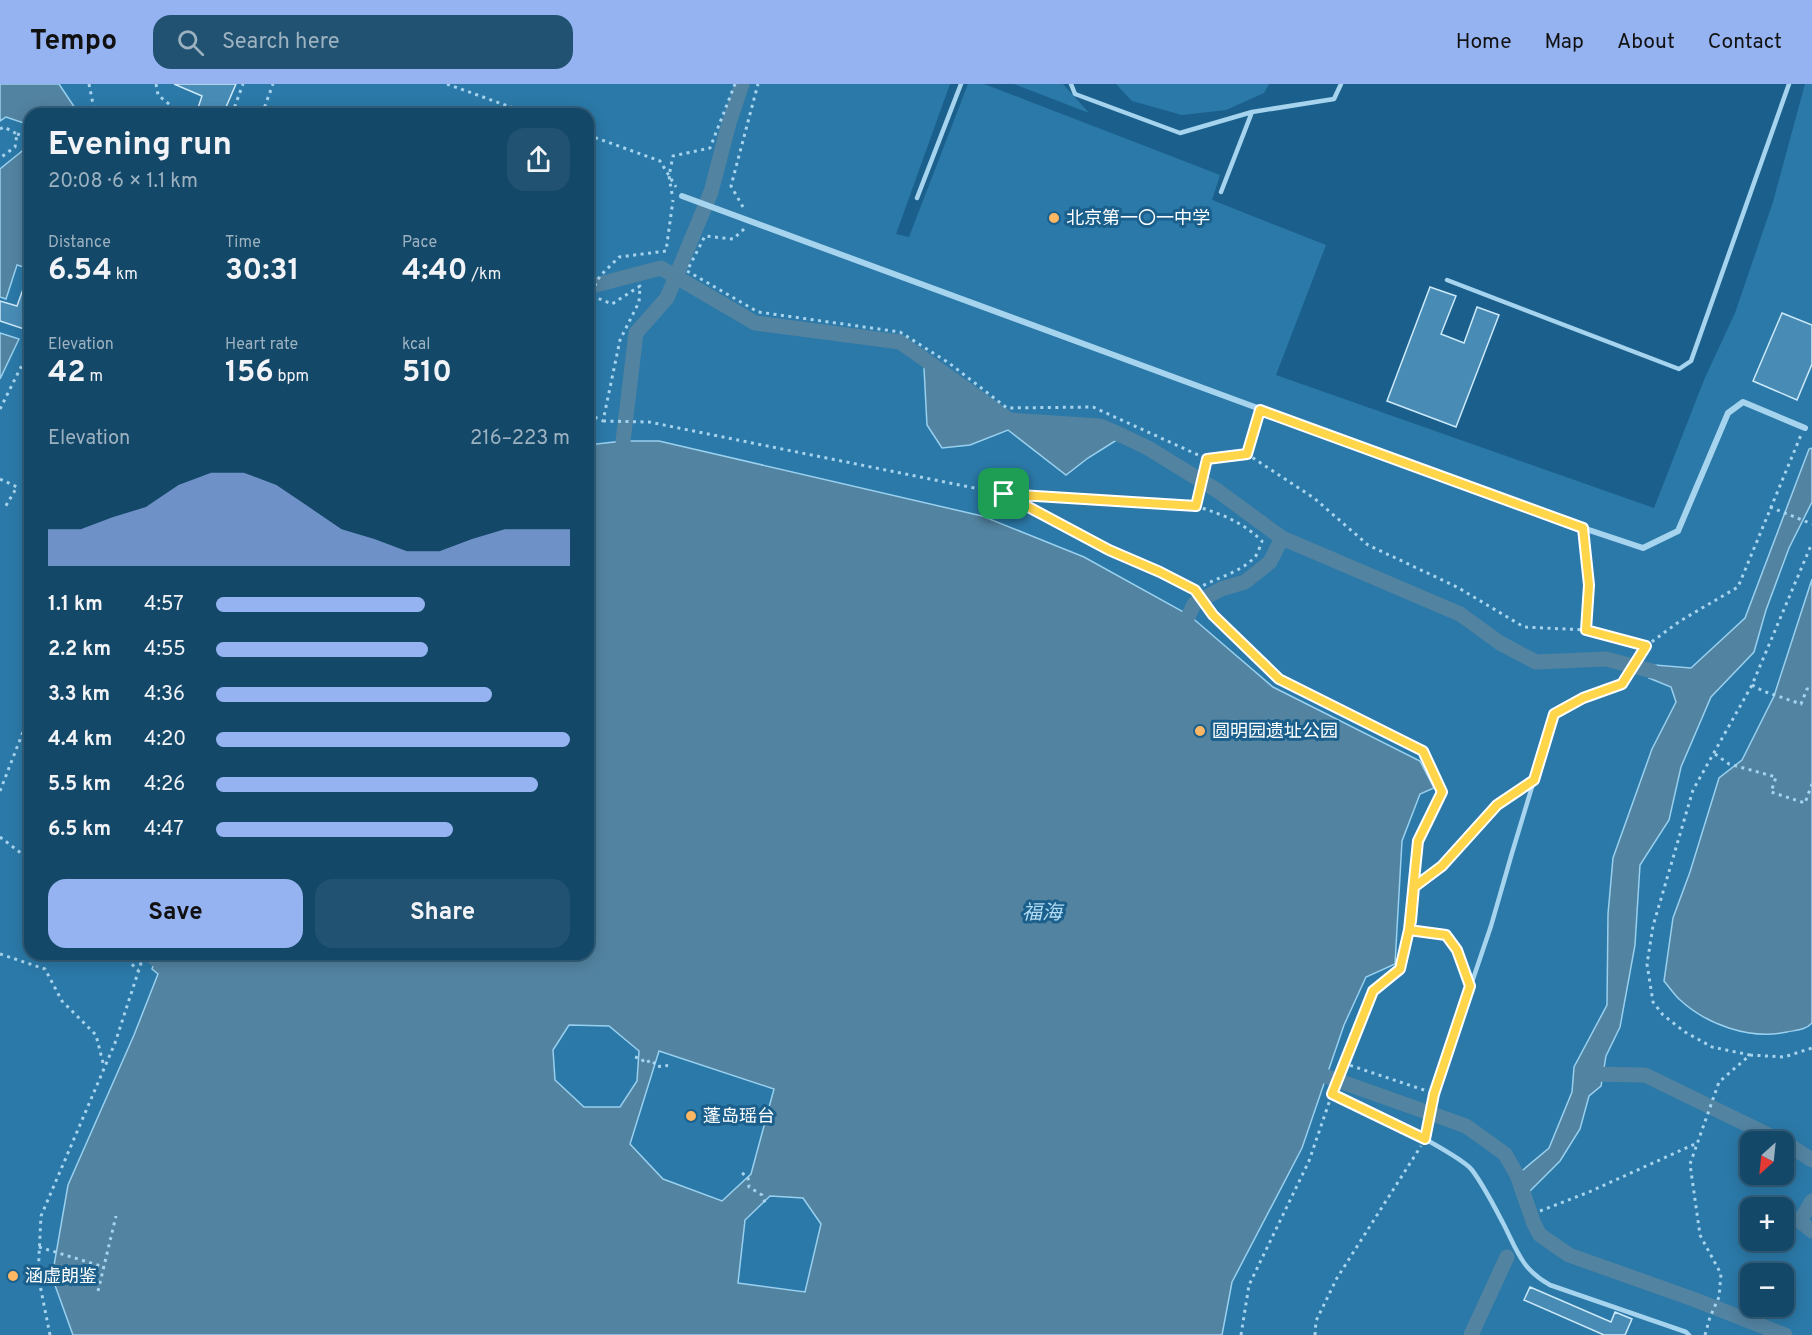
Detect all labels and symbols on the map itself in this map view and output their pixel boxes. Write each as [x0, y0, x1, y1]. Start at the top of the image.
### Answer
place label: 北京第一〇一中学 [1066, 208, 1210, 231]
marker: 北京第一〇一中学 [1047, 211, 1061, 225]
pin [978, 468, 1029, 519]
place label: 圆明园遗址公园 [1212, 721, 1338, 744]
marker: 圆明园遗址公园 [1193, 724, 1207, 738]
water label: 福海 [1022, 901, 1065, 927]
place label: 蓬岛瑶台 [703, 1106, 775, 1129]
marker: 蓬岛瑶台 [684, 1109, 698, 1123]
north arrow [1740, 1131, 1794, 1185]
place label: 涵虚朗鉴 [25, 1266, 97, 1289]
marker: 涵虚朗鉴 [6, 1269, 20, 1283]

